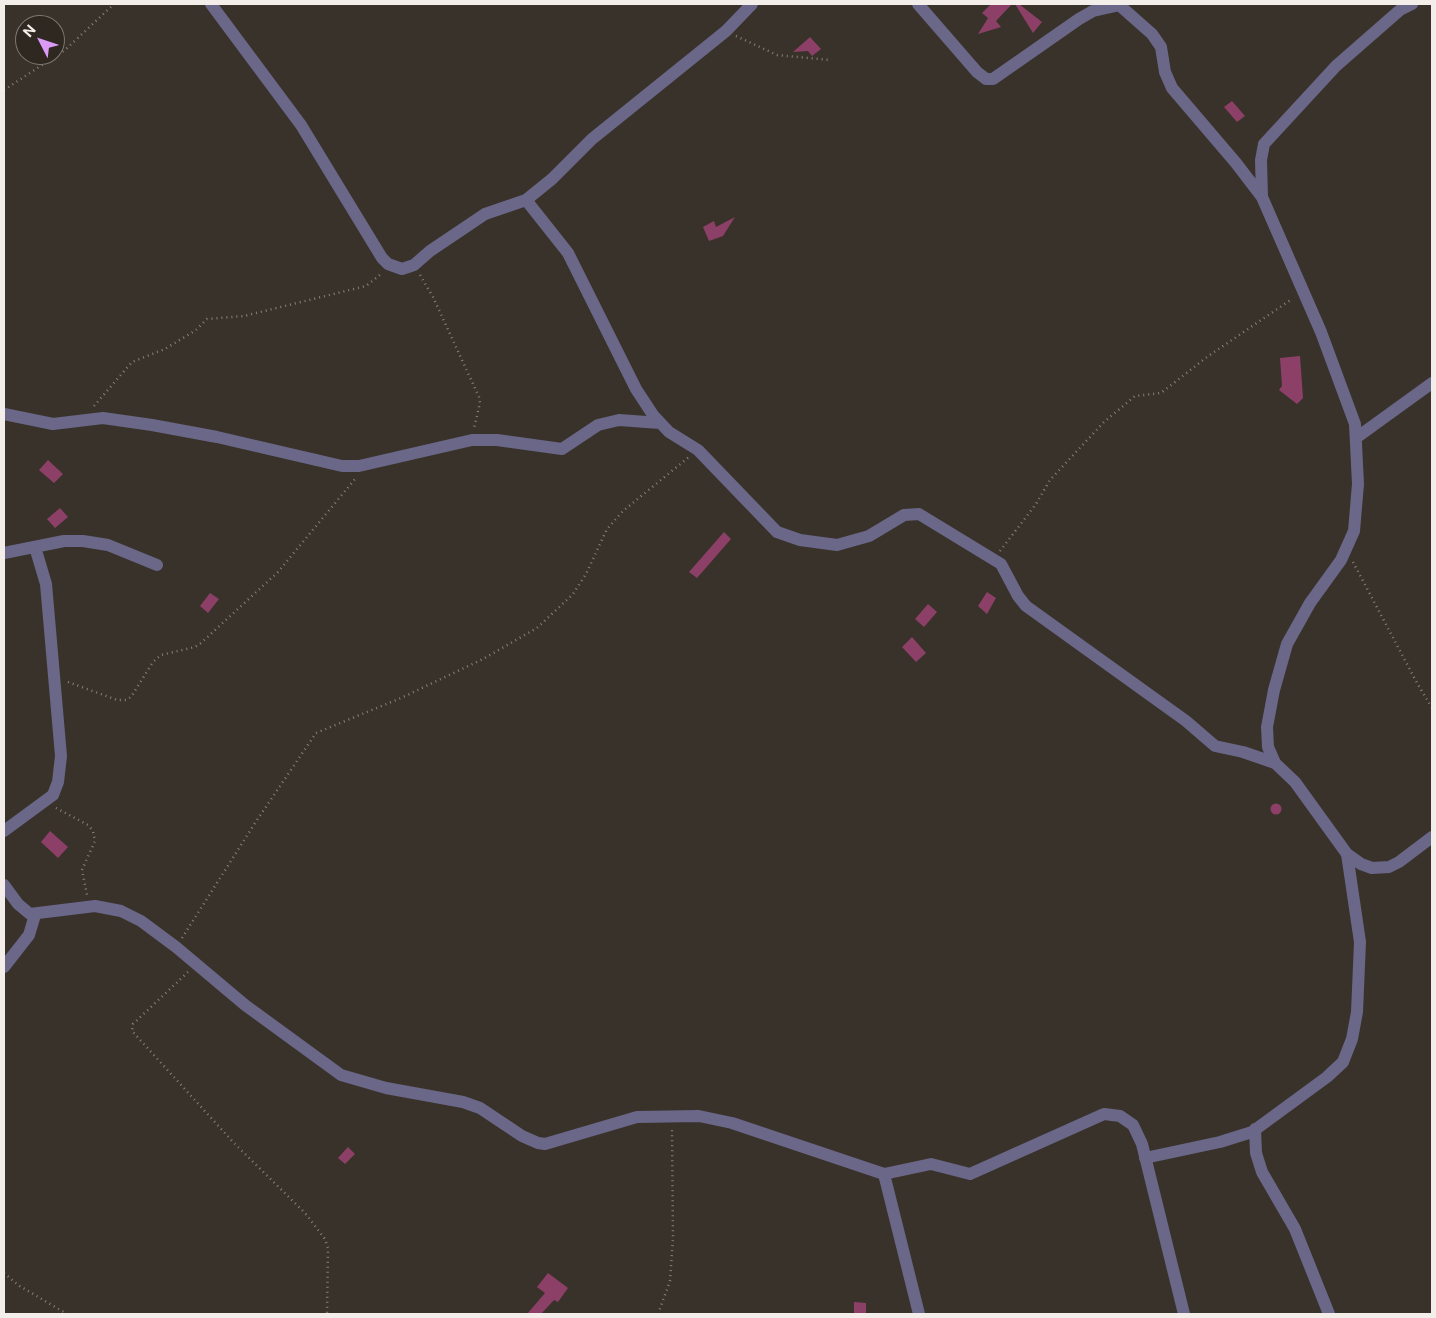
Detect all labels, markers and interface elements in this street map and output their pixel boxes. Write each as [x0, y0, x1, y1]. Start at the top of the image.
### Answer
north arrow [15, 15, 65, 65]
text: N [20, 21, 39, 40]

